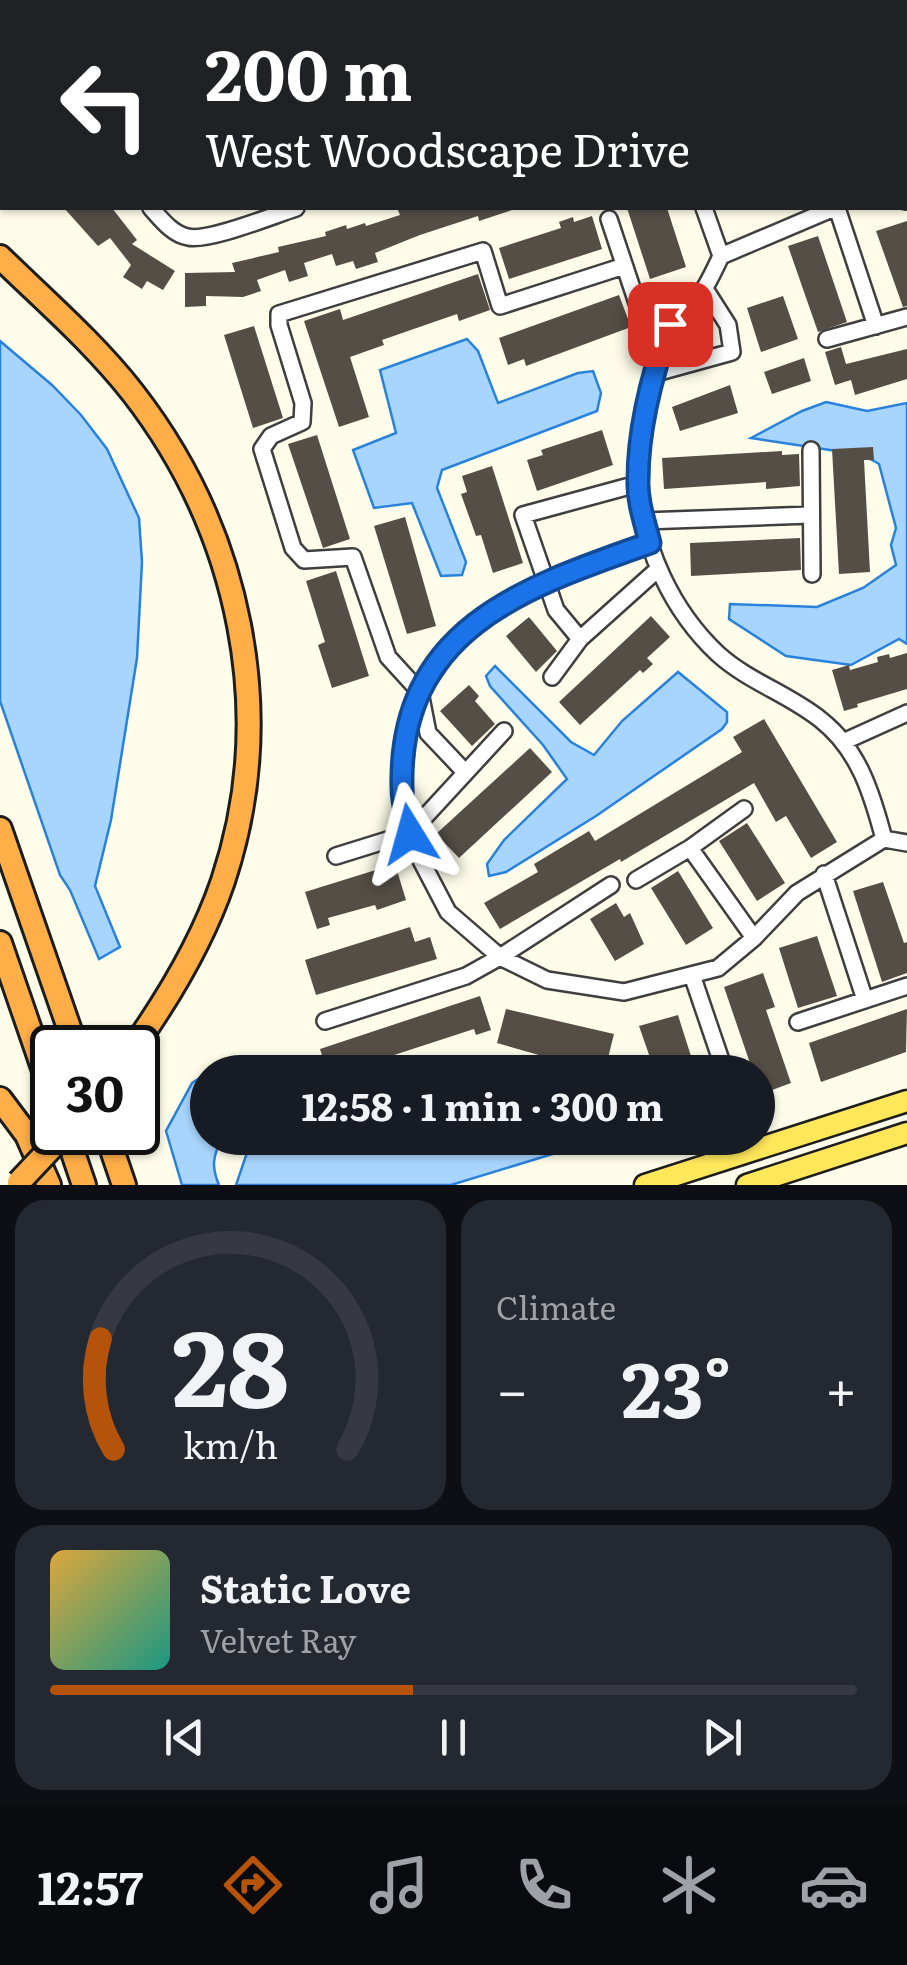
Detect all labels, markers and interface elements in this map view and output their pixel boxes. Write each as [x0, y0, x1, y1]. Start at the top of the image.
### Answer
text: 200 m [205, 19, 413, 123]
icon: left [40, 40, 170, 170]
text: West Woodscape Drive [205, 114, 690, 181]
pin [628, 282, 713, 367]
icon: arrive [643, 297, 698, 352]
position arrow [358, 782, 462, 886]
speed limit sign: 30 [30, 1025, 160, 1155]
text: 12:58 · 1 min · 300 m [301, 1076, 664, 1133]
text: Climate [496, 1282, 616, 1330]
text: 28 [172, 1285, 289, 1439]
text: 23° [621, 1330, 732, 1441]
text: − [496, 1346, 528, 1428]
text: + [825, 1346, 857, 1428]
text: km/h [183, 1417, 278, 1470]
text: Static Love [200, 1558, 411, 1615]
text: Velvet Ray [200, 1615, 356, 1663]
icon: previous [157, 1710, 212, 1765]
icon: pause [426, 1710, 481, 1765]
icon: next [695, 1710, 750, 1765]
icon: directions [218, 1850, 288, 1920]
icon: music [364, 1850, 434, 1920]
icon: phone [509, 1850, 579, 1920]
icon: climate [654, 1850, 724, 1920]
icon: car [799, 1850, 869, 1920]
text: 12:57 [38, 1852, 143, 1919]

